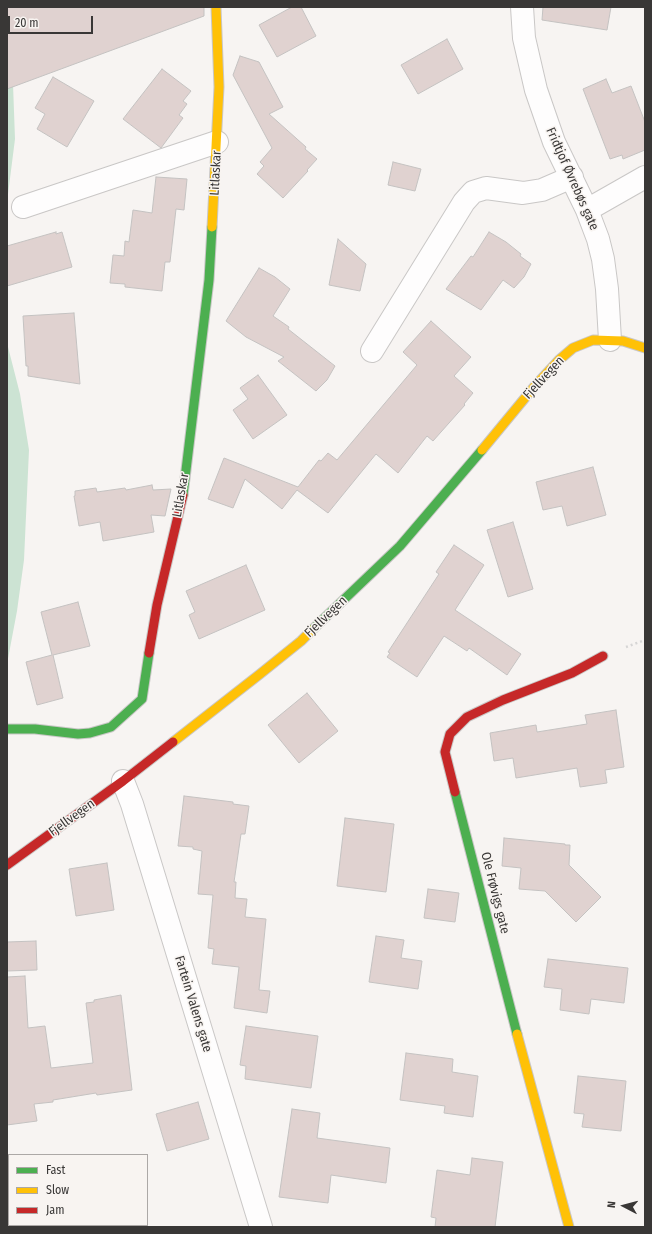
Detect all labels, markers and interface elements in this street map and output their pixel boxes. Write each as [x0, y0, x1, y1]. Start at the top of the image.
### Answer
scale bar [10, 8, 95, 34]
text: 20 m [15, 16, 39, 30]
street label: Fridtjof Øvrebøs gate [542, 125, 602, 233]
street label: Litlaskar [207, 150, 225, 196]
street label: Fjellvegen [520, 353, 568, 403]
street label: Litlaskar [169, 471, 193, 519]
street label: Fjellvegen [302, 593, 350, 641]
street label: Fjellvegen [46, 796, 98, 840]
street label: Ole Frøvigs gate [477, 851, 513, 935]
street label: Fartein Valens gate [171, 954, 215, 1054]
legend [8, 1154, 148, 1226]
text: Fast [46, 1163, 65, 1177]
text: Slow [46, 1183, 69, 1197]
north arrow [604, 1186, 644, 1226]
text: N [605, 1201, 618, 1209]
text: Jam [46, 1203, 64, 1217]

